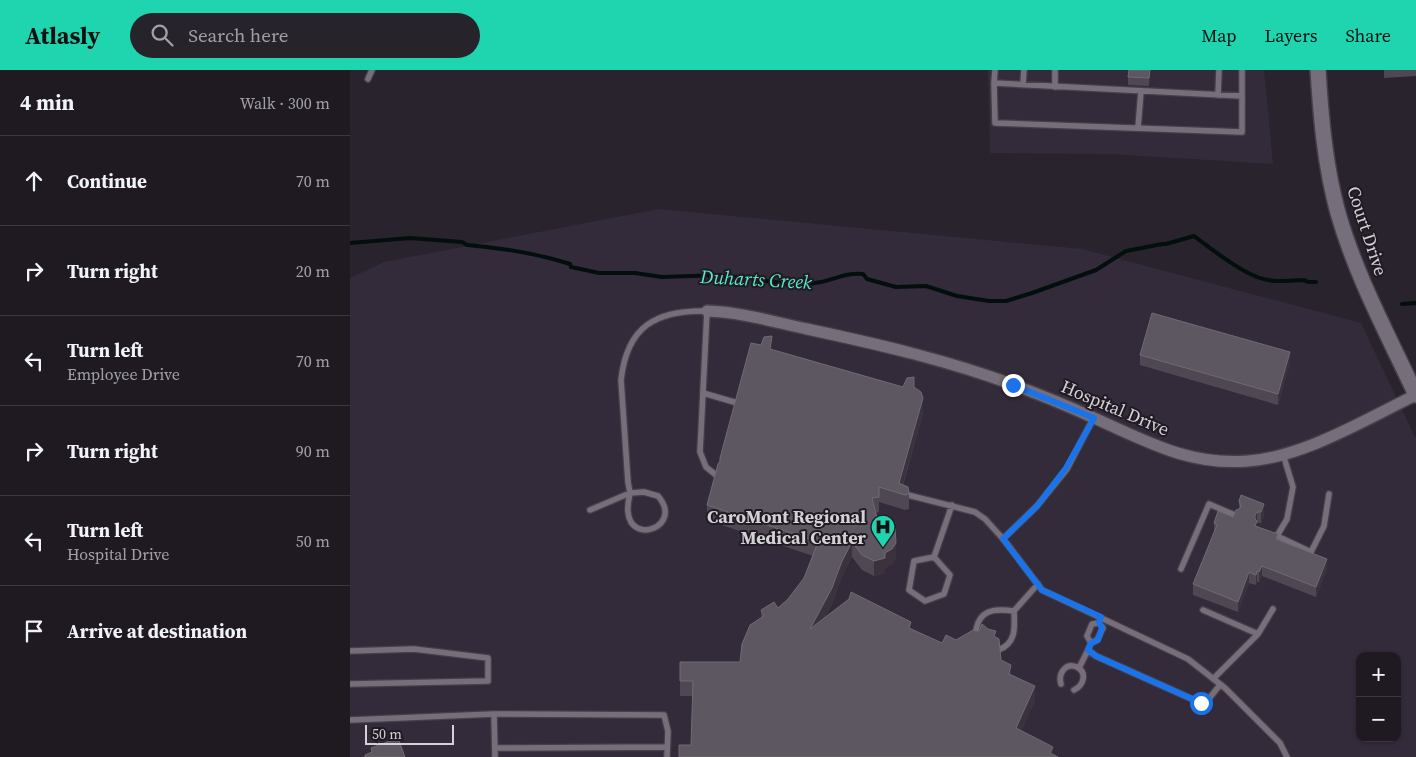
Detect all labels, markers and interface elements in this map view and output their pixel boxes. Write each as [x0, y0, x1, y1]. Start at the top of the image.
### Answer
search box [130, 13, 480, 58]
text: Atlasly [25, 19, 100, 52]
icon: search [148, 21, 176, 49]
text: Search here [188, 22, 288, 48]
text: Map [1201, 23, 1236, 48]
text: Layers [1264, 23, 1317, 48]
text: Share [1345, 23, 1391, 48]
text: 4 min [20, 88, 75, 117]
text: Walk · 300 m [240, 92, 330, 114]
icon: ahead [20, 167, 48, 195]
text: Continue [67, 168, 147, 194]
text: 70 m [296, 170, 330, 192]
street label: Court Drive [1341, 183, 1394, 279]
icon: right [20, 257, 48, 285]
text: Turn right [67, 258, 158, 284]
text: 20 m [296, 260, 330, 282]
water label: Duharts Creek [698, 263, 813, 295]
text: Turn left [67, 337, 143, 363]
icon: left [20, 347, 48, 375]
text: 70 m [296, 350, 330, 372]
text: Employee Drive [67, 363, 180, 385]
route end [1002, 374, 1025, 397]
street label: Hospital Drive [1057, 374, 1173, 442]
icon: right [20, 437, 48, 465]
text: Turn right [67, 438, 158, 464]
text: 90 m [296, 440, 330, 462]
place label: CaroMont Regional Medical Center [707, 504, 867, 550]
hospital icon: CaroMont Regional Medical Center [870, 514, 896, 548]
text: Turn left [67, 517, 143, 543]
icon: left [20, 527, 48, 555]
text: 50 m [296, 530, 330, 552]
text: Hospital Drive [67, 543, 169, 565]
icon: arrive [20, 617, 48, 645]
text: Arrive at destination [67, 618, 247, 644]
map controls [1356, 652, 1401, 742]
button: + [1356, 652, 1401, 697]
route start [1190, 692, 1213, 715]
button: − [1356, 697, 1401, 742]
scale bar [365, 722, 454, 745]
text: 50 m [372, 724, 402, 744]

